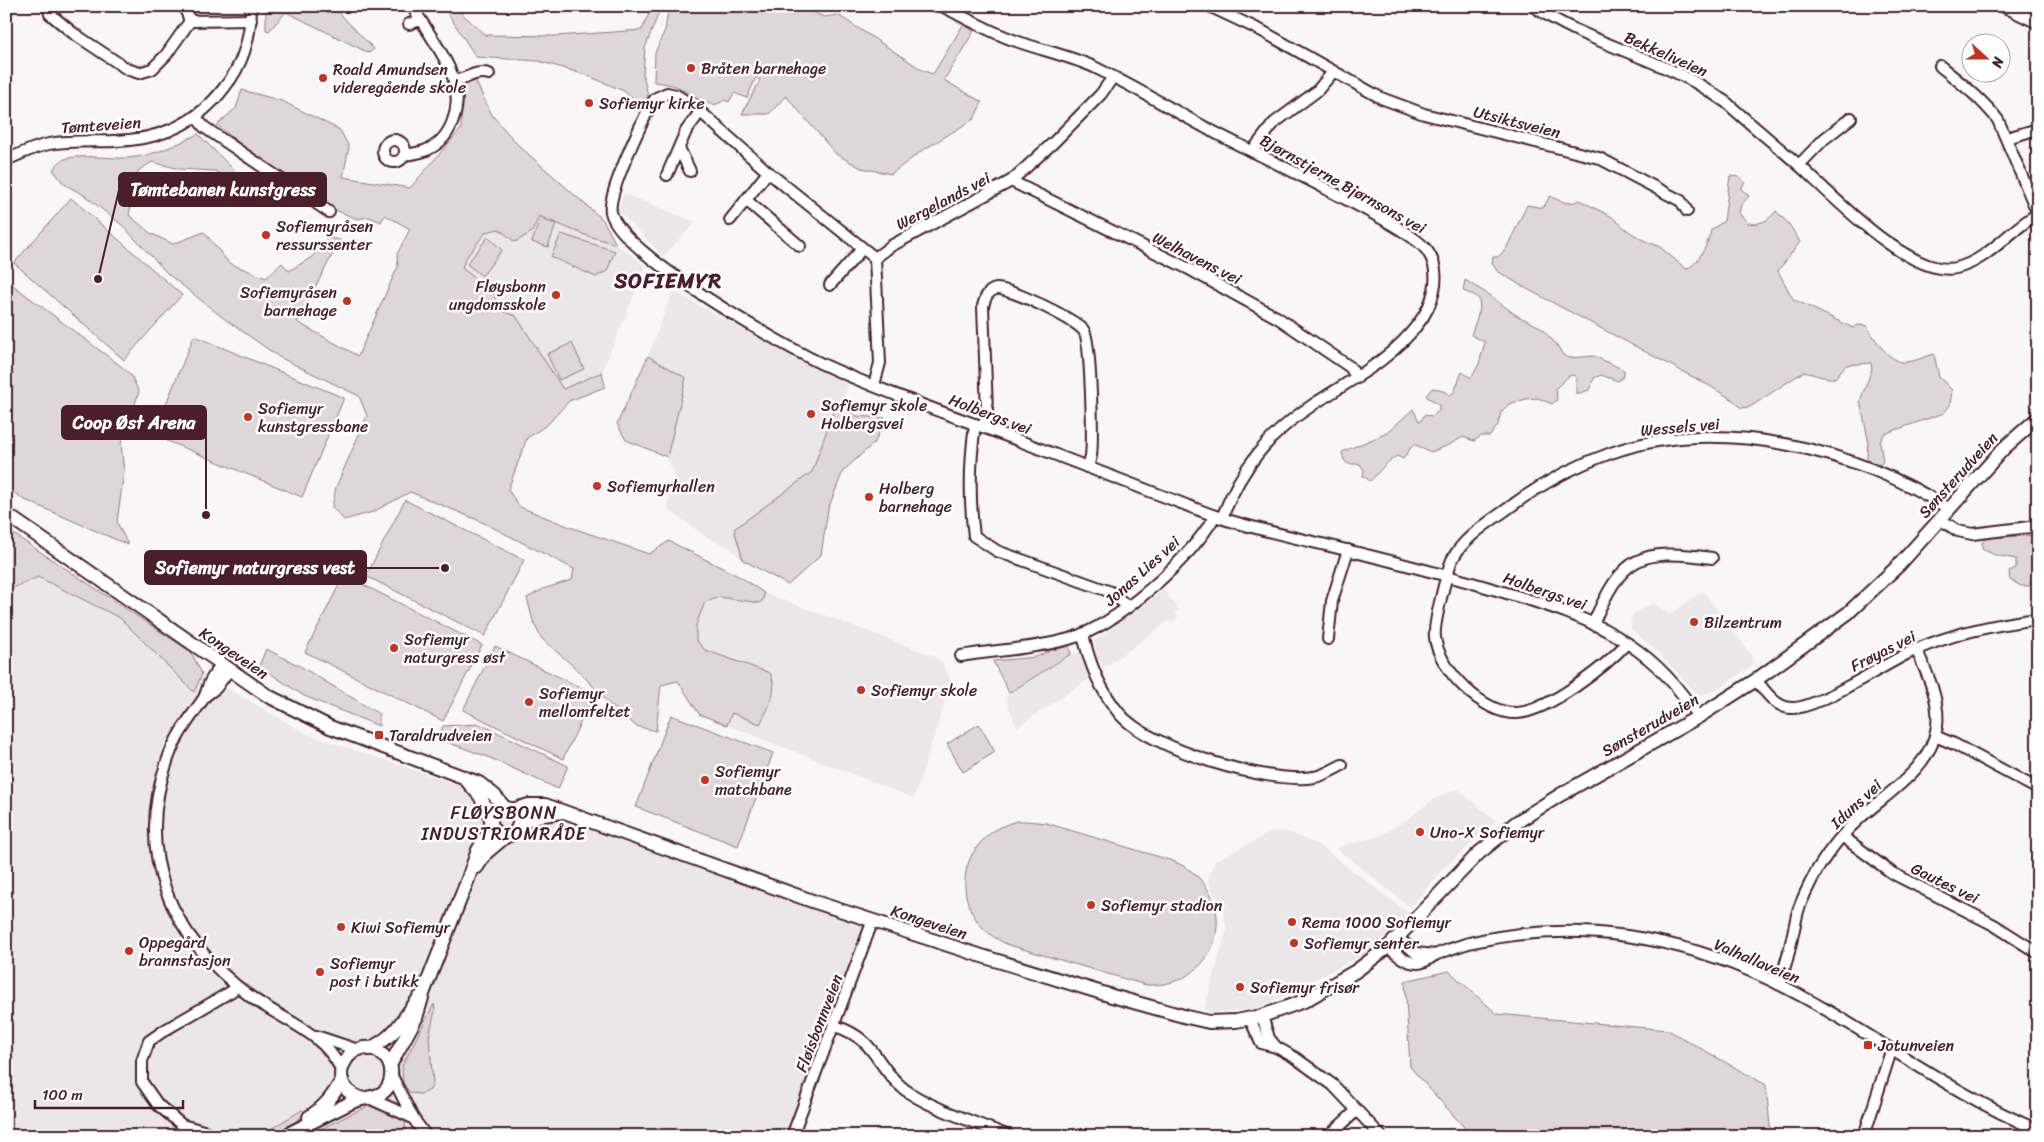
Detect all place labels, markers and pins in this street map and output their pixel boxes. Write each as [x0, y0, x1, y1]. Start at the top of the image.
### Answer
place label: Bråten barnehage [701, 54, 826, 83]
place label: Roald Amundsen videregående skole [333, 55, 466, 102]
marker: Bråten barnehage [685, 62, 697, 74]
marker: Roald Amundsen videregående skole [317, 72, 329, 84]
place label: Sofiemyr kirke [599, 89, 705, 118]
marker: Sofiemyr kirke [583, 97, 595, 109]
callout: Tømtebanen kunstgress [119, 173, 326, 206]
place label: Sofiemyråsen ressurssenter [276, 212, 373, 259]
marker: Sofiemyråsen ressurssenter [260, 229, 272, 241]
place label: Fløysbonn ungdomsskole [449, 272, 546, 319]
place label: Sofiemyråsen barnehage [240, 278, 337, 325]
marker: Fløysbonn ungdomsskole [550, 289, 562, 301]
marker: Sofiemyråsen barnehage [341, 295, 353, 307]
place label: Sofiemyr skole Holbergsvei [821, 391, 927, 438]
place label: Sofiemyr kunstgressbane [258, 394, 368, 441]
callout: Coop Øst Arena [62, 406, 206, 439]
marker: Sofiemyr skole Holbergsvei [805, 408, 817, 420]
marker: Sofiemyr kunstgressbane [242, 411, 254, 423]
place label: Sofiemyrhallen [607, 472, 715, 501]
place label: Holberg barnehage [879, 474, 952, 521]
marker: Sofiemyrhallen [591, 480, 603, 492]
marker: Holberg barnehage [863, 491, 875, 503]
callout: Sofiemyr naturgress vest [145, 551, 366, 584]
place label: Bilzentrum [1704, 608, 1782, 637]
marker: Bilzentrum [1688, 616, 1700, 628]
place label: Sofiemyr naturgress øst [404, 625, 506, 672]
marker: Sofiemyr naturgress øst [388, 642, 400, 654]
place label: Sofiemyr skole [871, 676, 977, 705]
place label: Sofiemyr mellomfeltet [539, 679, 630, 726]
marker: Sofiemyr skole [855, 684, 867, 696]
marker: Sofiemyr mellomfeltet [523, 696, 535, 708]
place label: Taraldrudveien [389, 721, 492, 750]
marker: Taraldrudveien [373, 729, 385, 741]
place label: Sofiemyr matchbane [715, 757, 792, 804]
marker: Sofiemyr matchbane [699, 774, 711, 786]
place label: Uno-X Sofiemyr [1430, 818, 1546, 847]
marker: Uno-X Sofiemyr [1414, 826, 1426, 838]
place label: Sofiemyr stadion [1101, 891, 1223, 920]
marker: Sofiemyr stadion [1085, 899, 1097, 911]
place label: Rema 1000 Sofiemyr [1302, 908, 1453, 937]
place label: Kiwi Sofiemyr [351, 913, 451, 942]
marker: Rema 1000 Sofiemyr [1286, 916, 1298, 928]
marker: Kiwi Sofiemyr [335, 921, 347, 933]
place label: Oppegård brannstasjon [139, 928, 231, 975]
place label: Sofiemyr senter [1304, 929, 1420, 958]
marker: Sofiemyr senter [1288, 937, 1300, 949]
marker: Oppegård brannstasjon [123, 945, 135, 957]
place label: Sofiemyr post i butikk [329, 949, 419, 996]
marker: Sofiemyr post i butikk [314, 966, 326, 978]
place label: Sofiemyr frisør [1250, 973, 1360, 1002]
marker: Sofiemyr frisør [1234, 981, 1246, 993]
place label: Jotunveien [1877, 1031, 1955, 1060]
marker: Jotunveien [1862, 1039, 1874, 1051]

